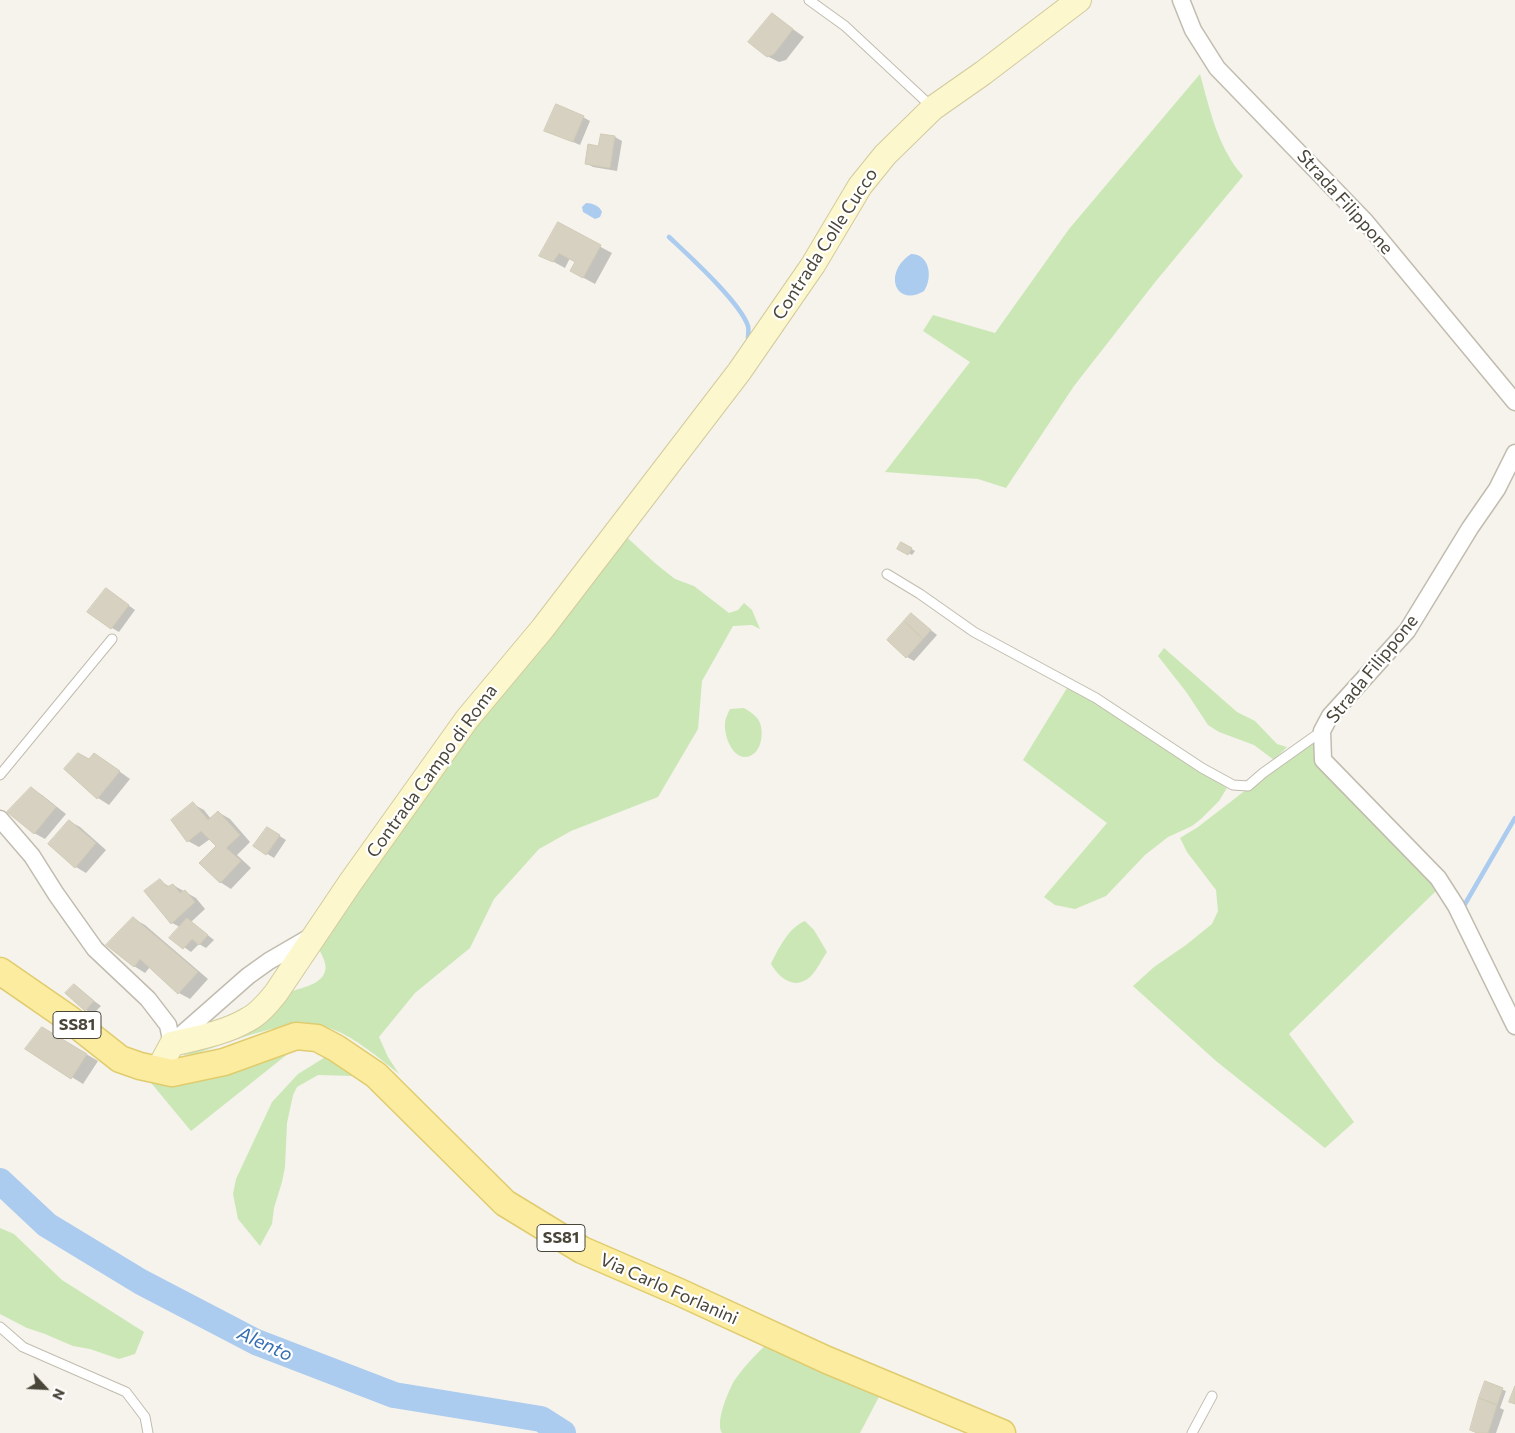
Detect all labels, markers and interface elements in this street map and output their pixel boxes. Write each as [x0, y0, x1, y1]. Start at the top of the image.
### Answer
street label: Strada Filippone [1292, 145, 1398, 259]
street label: Contrada Colle Cucco [768, 164, 882, 324]
street label: Strada Filippone [1322, 610, 1422, 728]
street label: Contrada Campo di Roma [362, 680, 502, 862]
road number: SS81 [53, 1012, 101, 1038]
road number: SS81 [537, 1224, 585, 1252]
street label: Via Carlo Forlanini [596, 1249, 742, 1329]
water label: Alento [234, 1322, 296, 1366]
north arrow [20, 1363, 70, 1413]
text: N [49, 1386, 69, 1403]

